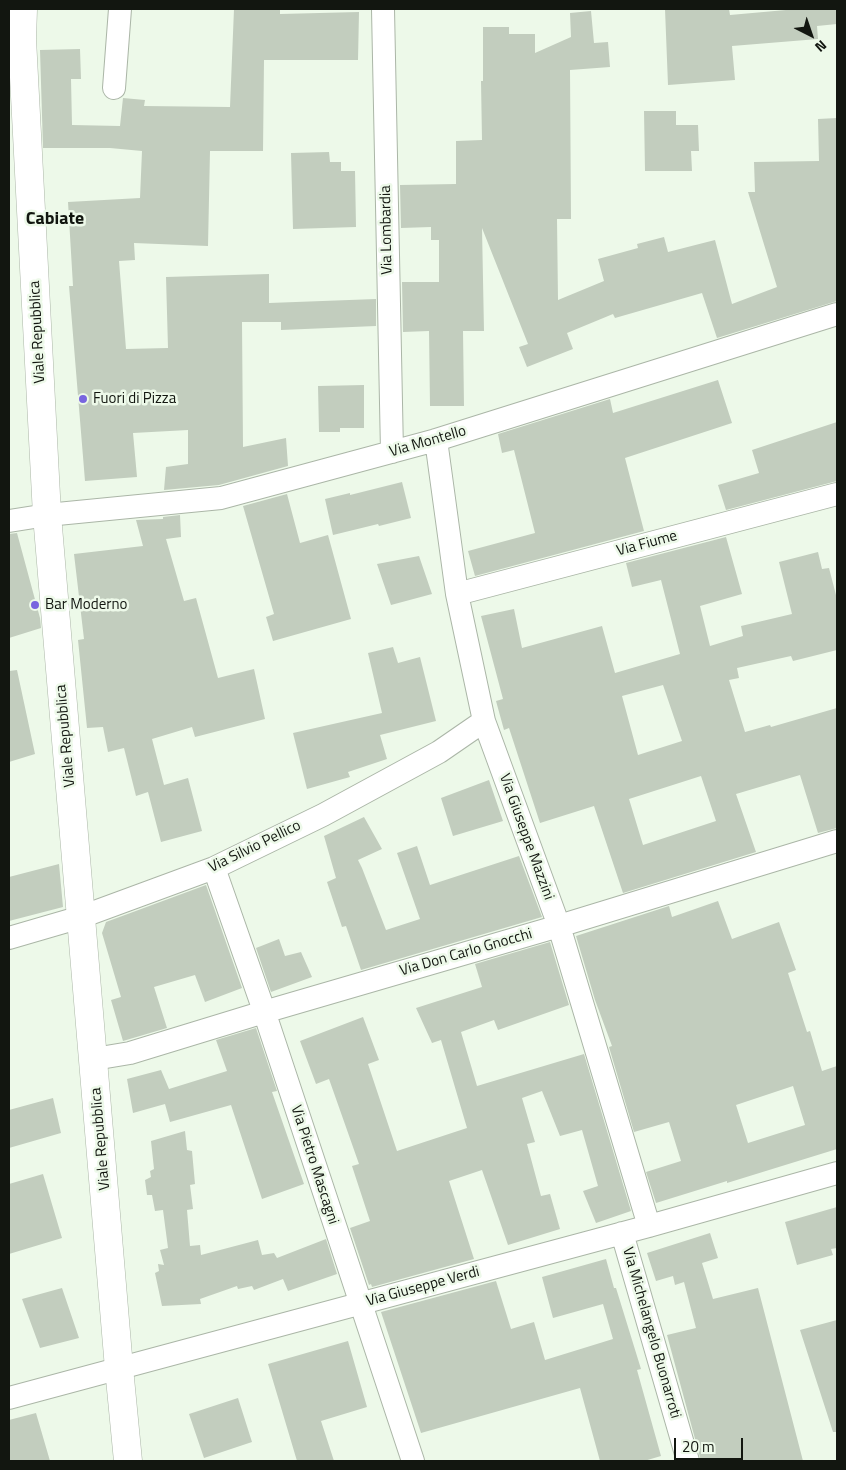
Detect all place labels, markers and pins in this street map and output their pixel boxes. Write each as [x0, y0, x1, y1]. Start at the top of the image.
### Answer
place label: Fuori di Pizza [93, 390, 176, 408]
marker: Fuori di Pizza [77, 393, 89, 405]
place label: Bar Moderno [45, 596, 127, 614]
marker: Bar Moderno [29, 599, 41, 611]

